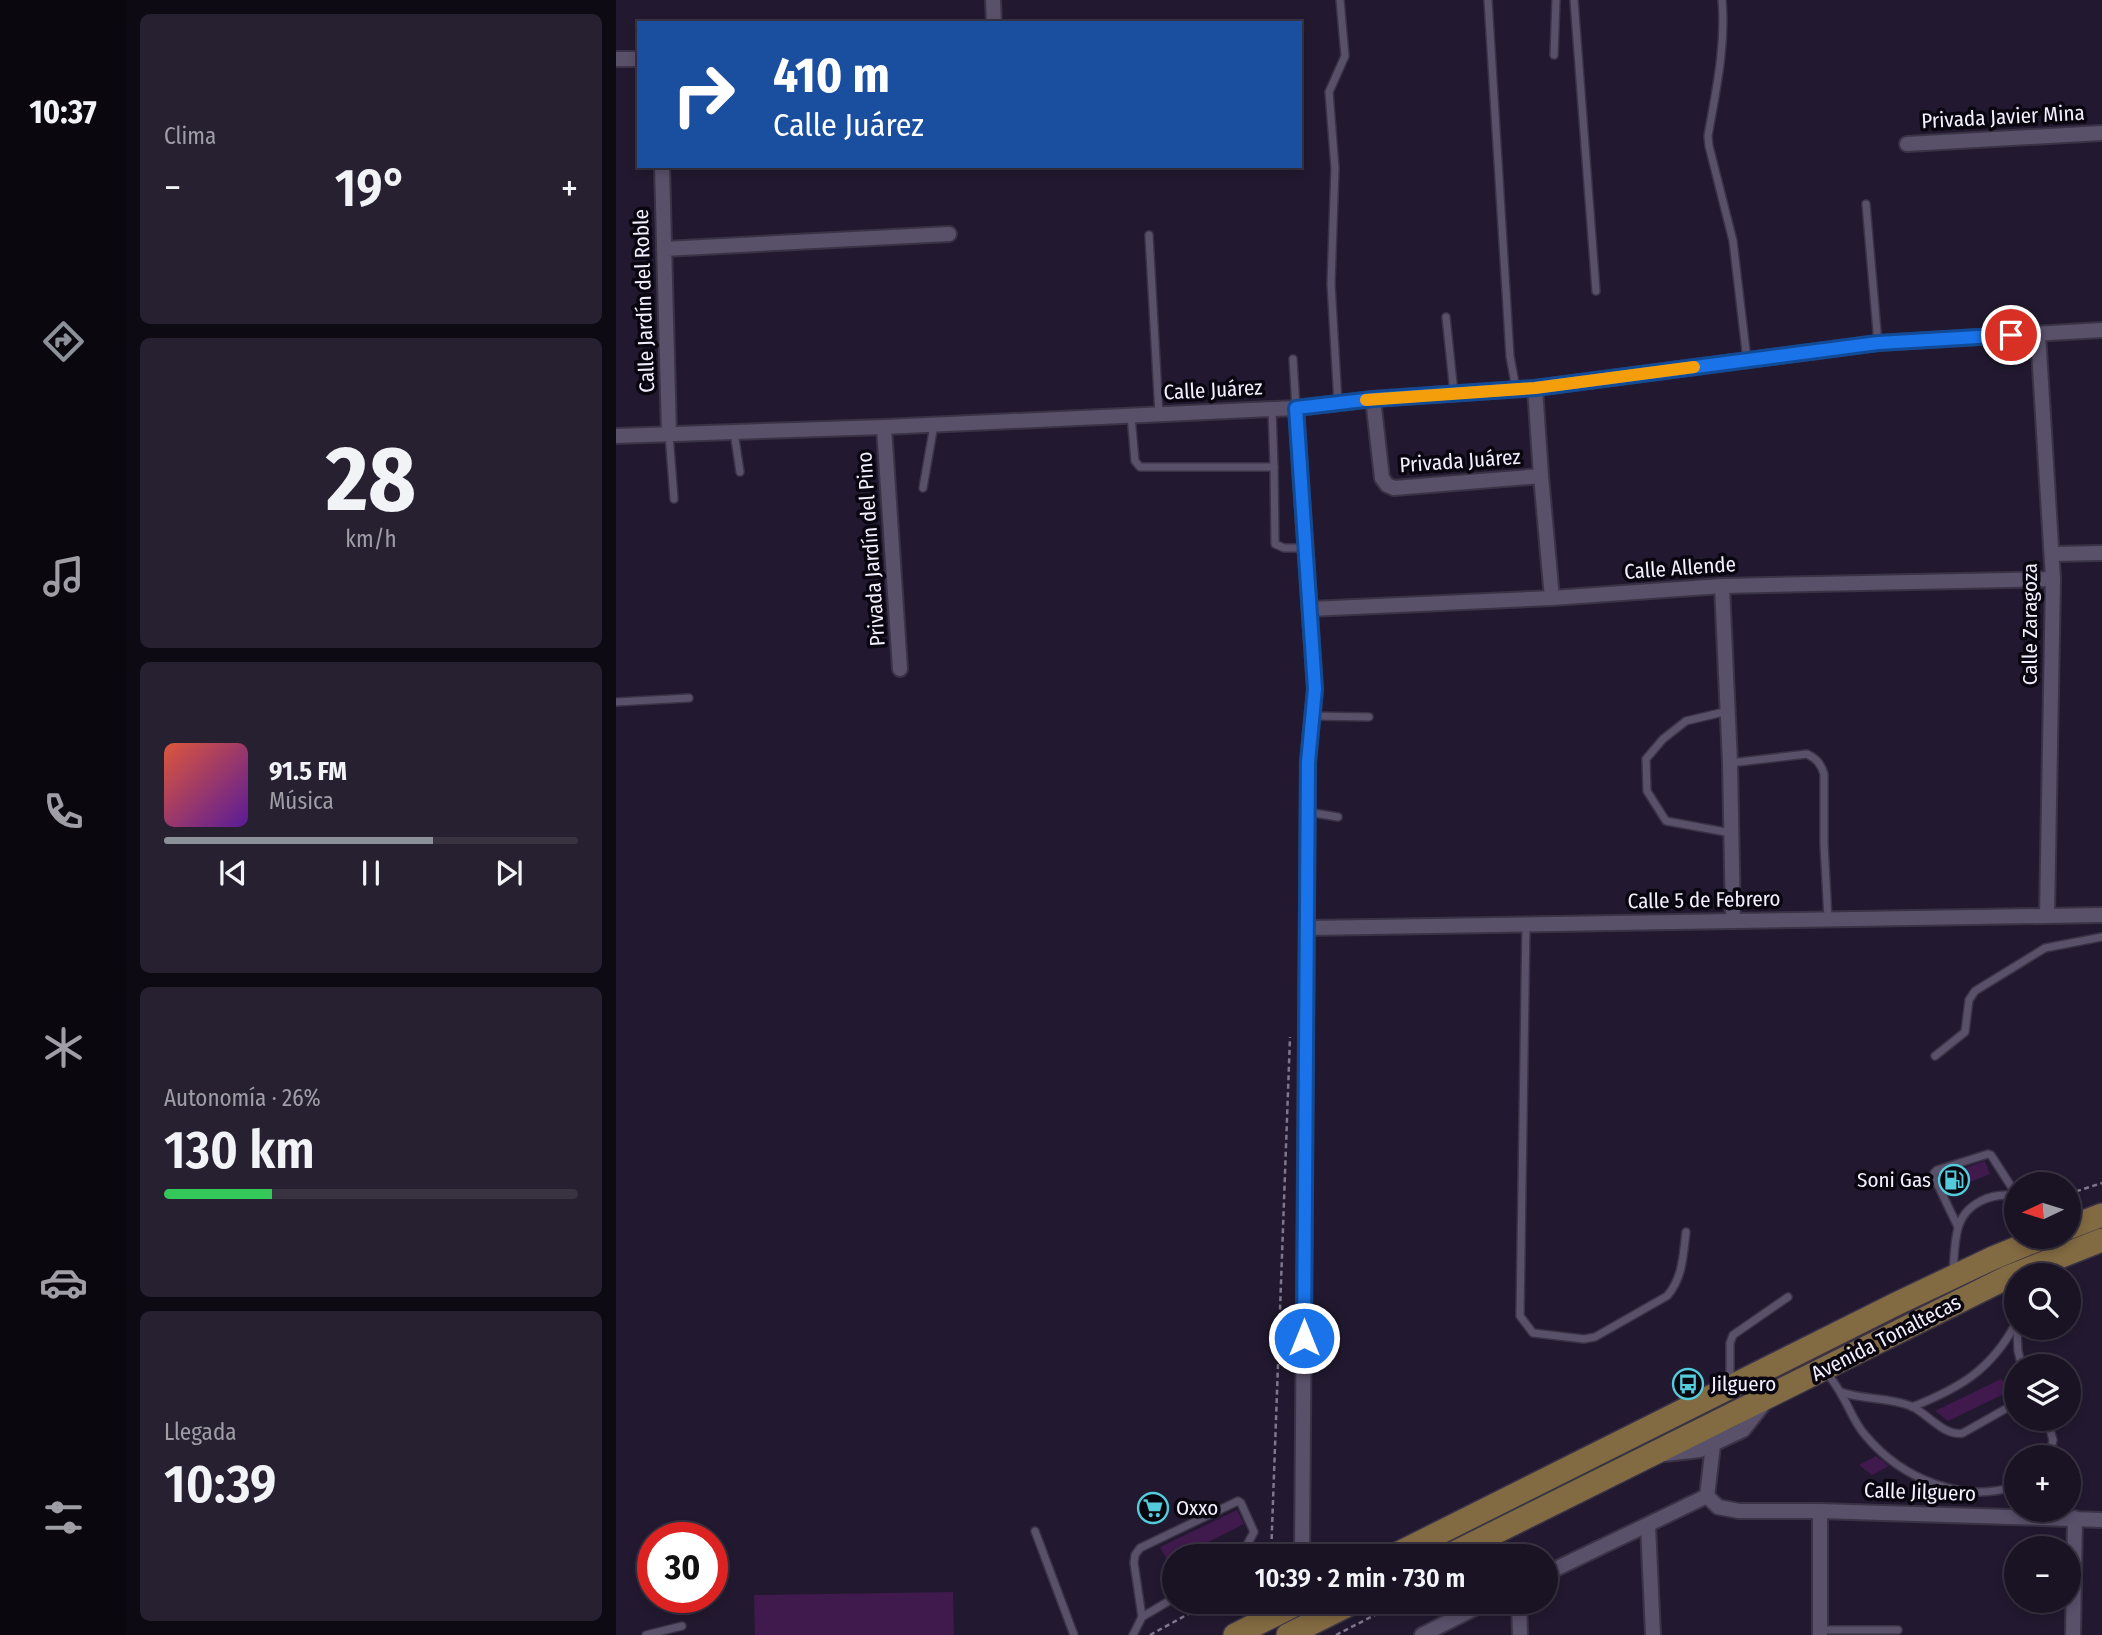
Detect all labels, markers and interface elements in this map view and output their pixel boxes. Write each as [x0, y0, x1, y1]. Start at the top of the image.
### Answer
text: 410 m [773, 46, 890, 105]
icon: right [658, 49, 749, 140]
text: 10:37 [29, 93, 97, 131]
street label: Privada Javier Mina [1921, 100, 2085, 134]
text: Calle Juárez [773, 106, 924, 144]
text: Clima [164, 122, 216, 150]
text: 19° [335, 157, 407, 220]
text: − [164, 165, 181, 211]
text: + [561, 165, 578, 211]
street label: Calle Jardín del Roble [628, 209, 660, 393]
pin [1981, 305, 2041, 365]
icon: arrive [1992, 316, 2030, 354]
icon: directions [39, 317, 88, 366]
street label: Calle Juárez [1163, 374, 1263, 406]
text: 28 [326, 425, 416, 534]
street label: Privada Juárez [1399, 444, 1521, 478]
street label: Privada Jardín del Pino [851, 451, 891, 647]
text: km/h [345, 525, 397, 553]
street label: Calle Allende [1623, 551, 1737, 585]
icon: music [39, 552, 88, 601]
street label: Calle Zaragoza [2017, 563, 2043, 685]
text: 91.5 FM [269, 756, 347, 787]
icon: phone [39, 787, 88, 836]
text: Música [269, 787, 334, 815]
icon: previous [214, 854, 252, 892]
icon: pause [352, 854, 390, 892]
icon: next [490, 854, 528, 892]
street label: Calle 5 de Febrero [1627, 886, 1781, 914]
icon: climate [39, 1023, 88, 1072]
text: Autonomía · 26% [164, 1084, 321, 1112]
text: 130 km [164, 1119, 315, 1182]
fuel station icon: Soni Gas [1937, 1163, 1971, 1197]
place label: Soni Gas [1857, 1167, 1931, 1193]
north arrow [2004, 1172, 2081, 1250]
map controls [2004, 1172, 2081, 1613]
icon: car [39, 1258, 88, 1307]
button: search [2004, 1263, 2081, 1340]
street label: Avenida Tonaltecas [1807, 1289, 1965, 1387]
position arrow [1267, 1301, 1341, 1375]
button: layers [2004, 1354, 2081, 1431]
bus stop icon: Jilguero [1671, 1367, 1705, 1401]
place label: Jilguero [1711, 1371, 1776, 1397]
text: Llegada [164, 1418, 236, 1446]
button: + [2004, 1445, 2081, 1522]
text: 10:39 [164, 1453, 276, 1516]
street label: Calle Jilguero [1863, 1477, 1977, 1507]
supermarket icon: Oxxo [1136, 1491, 1170, 1525]
icon: filters [39, 1493, 88, 1542]
place label: Oxxo [1176, 1495, 1218, 1521]
speed limit sign: 30 [637, 1522, 728, 1613]
button: − [2004, 1536, 2081, 1613]
text: 10:39 · 2 min · 730 m [1255, 1563, 1465, 1594]

